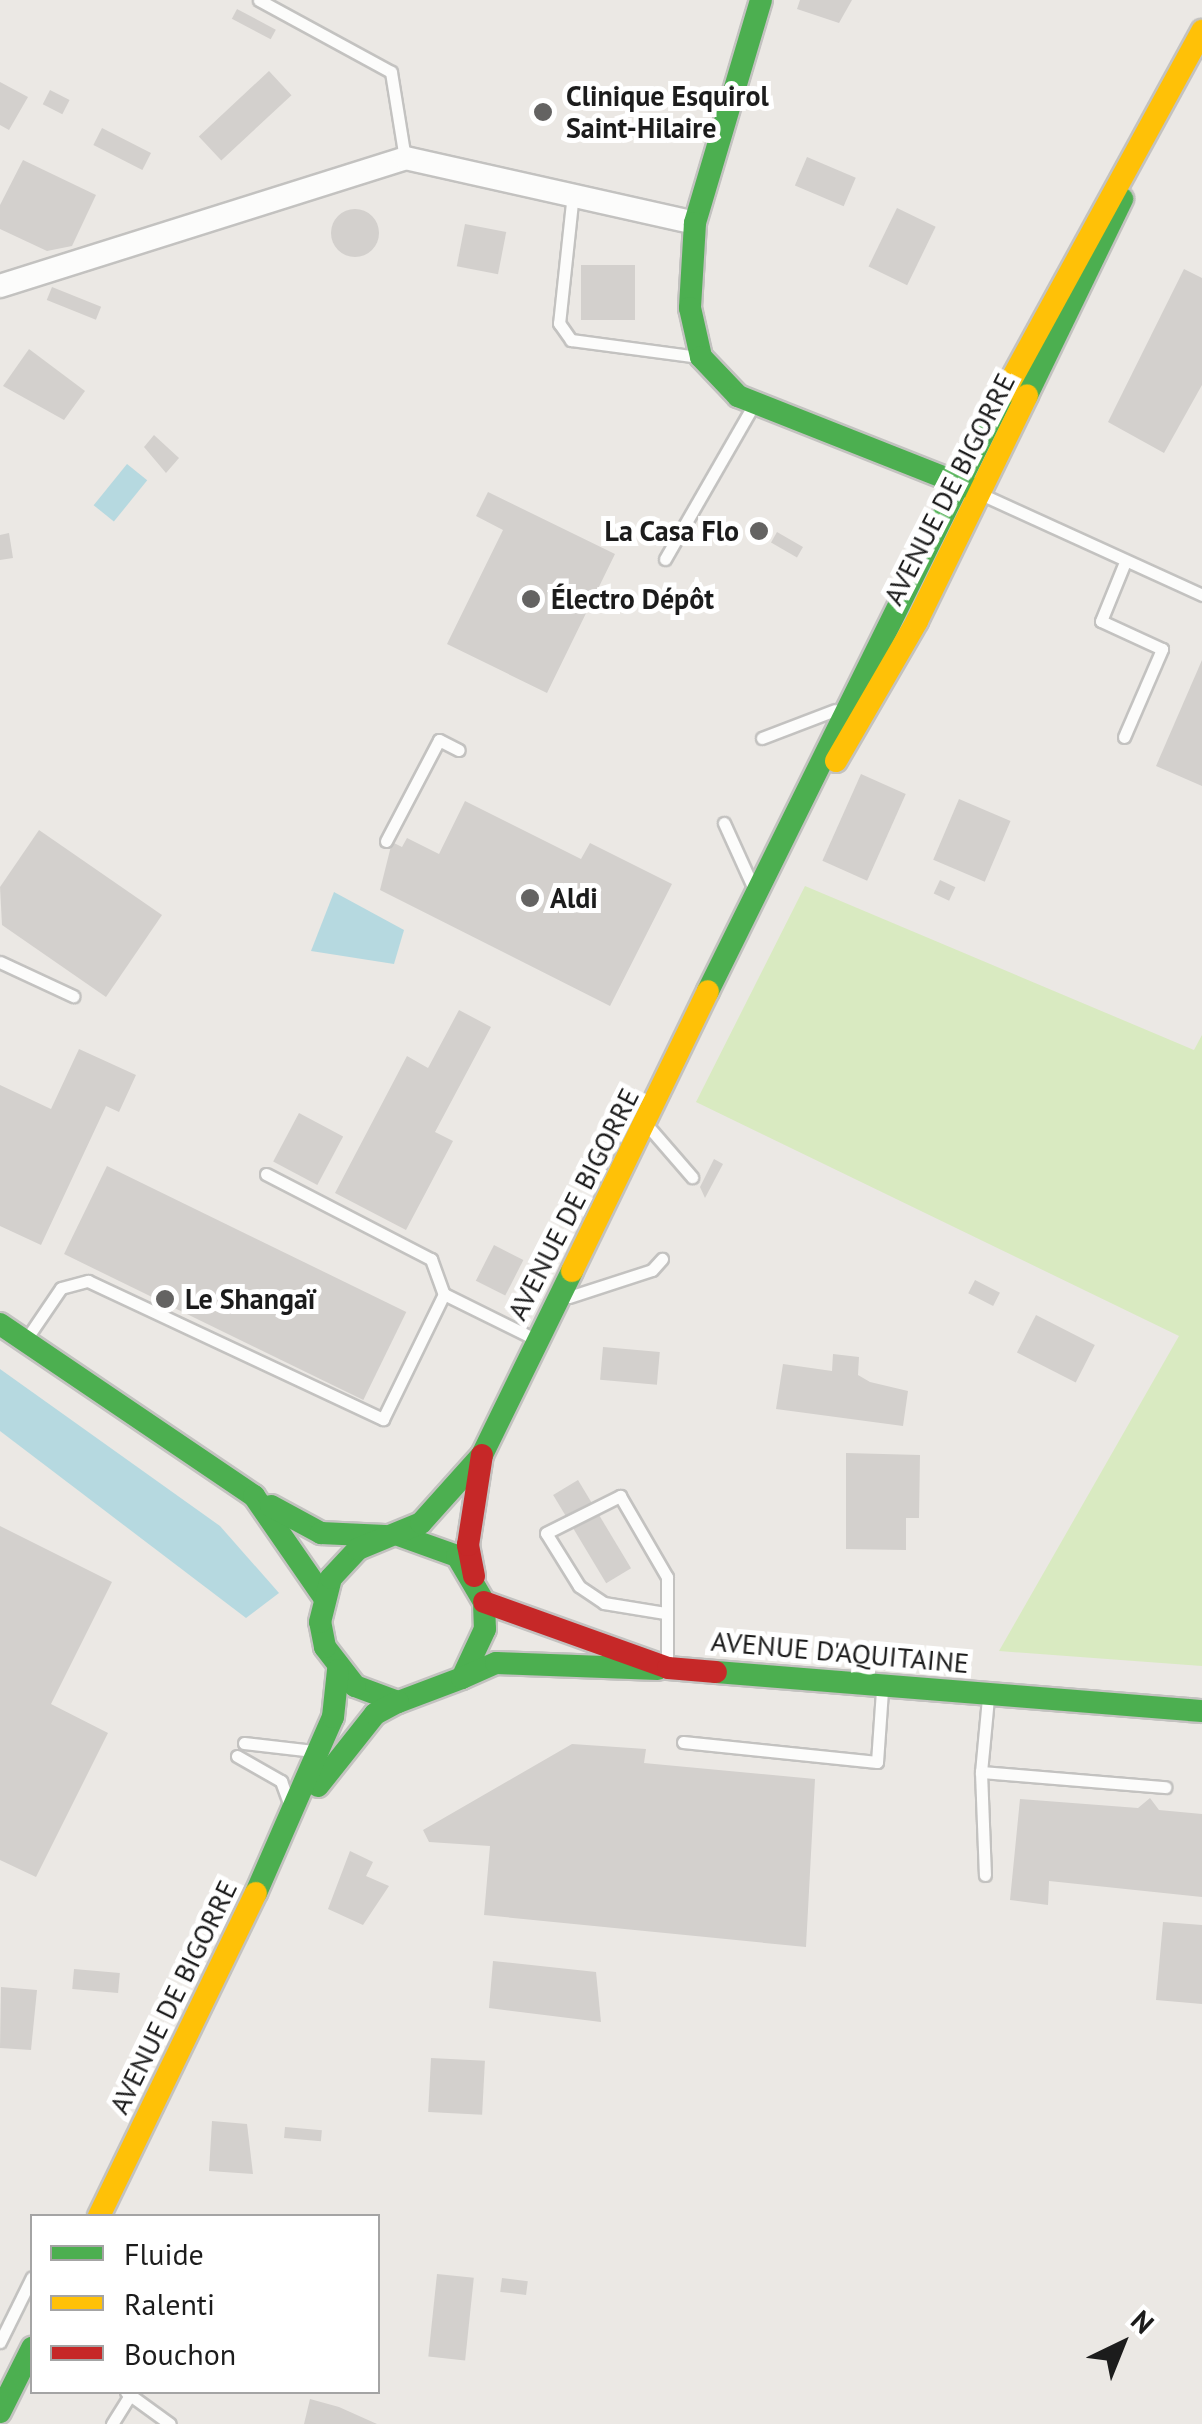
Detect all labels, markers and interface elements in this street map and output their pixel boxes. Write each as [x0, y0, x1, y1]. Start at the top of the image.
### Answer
place label: Clinique Esquirol Saint-Hilaire [566, 79, 769, 145]
marker: Clinique Esquirol Saint-Hilaire [530, 99, 556, 125]
street label: AVENUE DE BIGORRE [876, 368, 1022, 610]
place label: La Casa Flo [604, 514, 739, 548]
marker: La Casa Flo [748, 520, 770, 542]
place label: Électro Dépôt [551, 582, 714, 616]
marker: Électro Dépôt [520, 588, 542, 610]
place label: Aldi [550, 881, 598, 915]
marker: Aldi [519, 887, 541, 909]
street label: AVENUE DE BIGORRE [500, 1083, 646, 1325]
place label: Le Shangaï [185, 1282, 315, 1316]
marker: Le Shangaï [154, 1288, 176, 1310]
street label: AVENUE D'AQUITAINE [710, 1624, 970, 1680]
street label: AVENUE DE BIGORRE [102, 1875, 244, 2119]
legend [30, 2214, 380, 2394]
text: Fluide [124, 2234, 204, 2273]
text: Ralenti [124, 2284, 215, 2323]
north arrow [1072, 2294, 1172, 2394]
text: N [1123, 2302, 1162, 2342]
text: Bouchon [124, 2334, 236, 2373]

